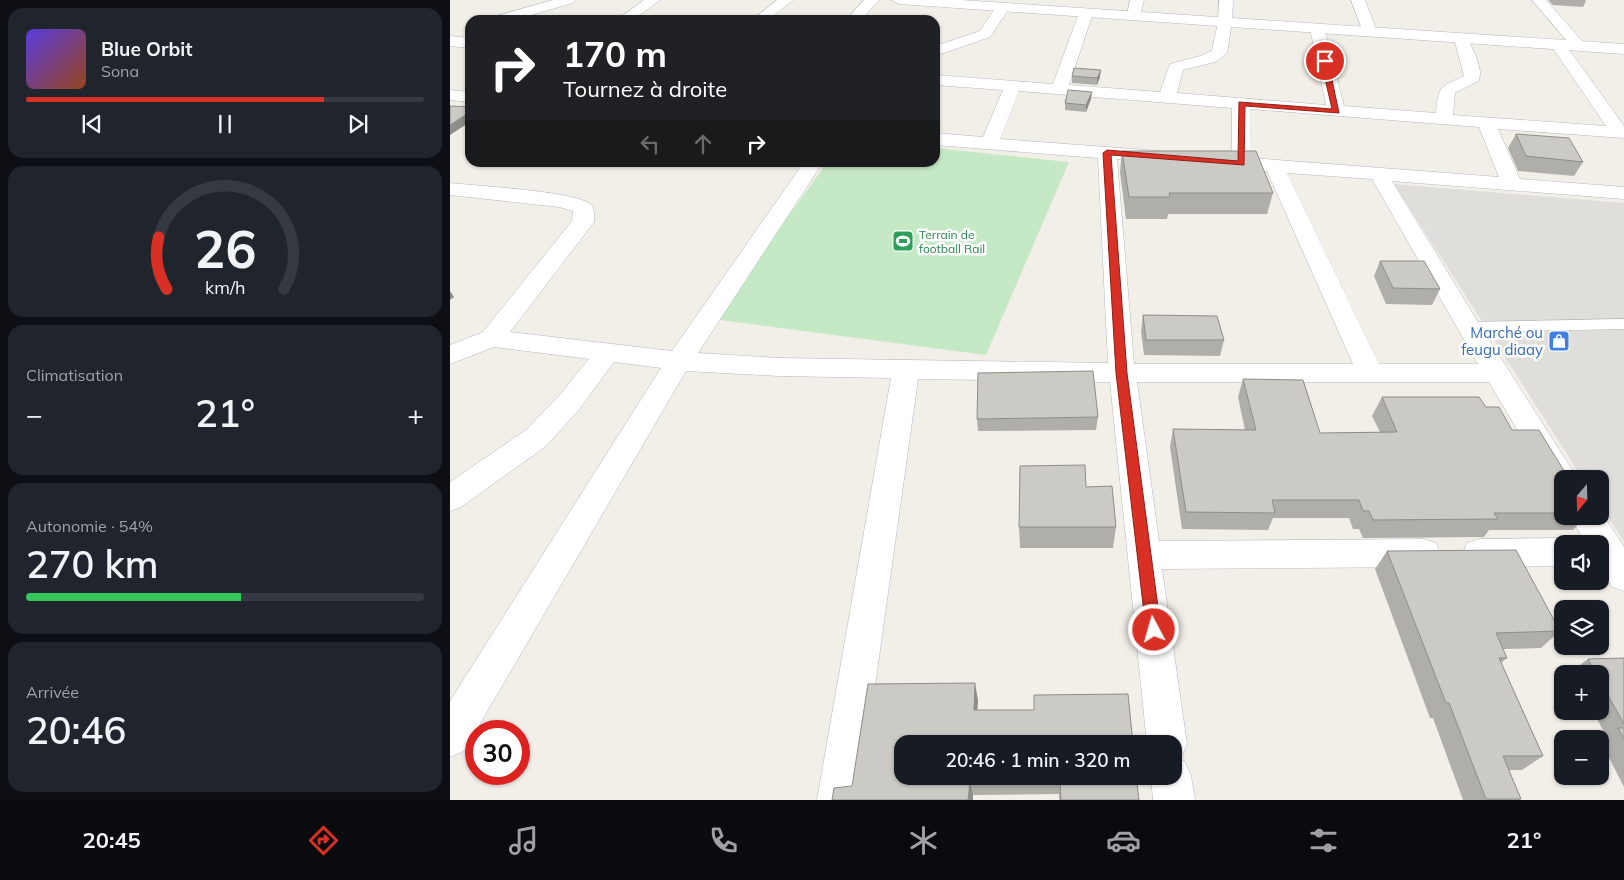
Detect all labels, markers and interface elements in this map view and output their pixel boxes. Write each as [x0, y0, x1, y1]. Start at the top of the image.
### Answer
text: 170 m [563, 32, 667, 76]
icon: right [480, 35, 545, 100]
text: Blue Orbit [101, 37, 192, 61]
pin [1304, 40, 1346, 82]
icon: arrive [1311, 47, 1339, 75]
text: Sona [101, 61, 139, 81]
text: Tournez à droite [563, 75, 727, 103]
icon: previous [78, 110, 106, 138]
icon: pause [211, 110, 239, 138]
icon: next [344, 110, 372, 138]
icon: left [636, 130, 664, 158]
icon: ahead [689, 130, 717, 158]
icon: right [742, 130, 770, 158]
text: 26 [194, 216, 256, 281]
place label: Terrain de football Rail [919, 227, 985, 256]
sports icon: Terrain de football Rail [891, 229, 915, 253]
text: km/h [205, 276, 245, 298]
place label: Marché ou feugu diaay [1461, 323, 1543, 359]
shop icon: Marché ou feugu diaay [1547, 329, 1571, 353]
text: Climatisation [26, 365, 123, 385]
text: 21° [195, 389, 255, 437]
text: − [26, 397, 43, 432]
text: + [407, 397, 424, 432]
north arrow [1554, 470, 1609, 525]
map controls [1554, 470, 1609, 785]
text: Autonomie · 54% [26, 516, 153, 536]
button: sound [1554, 535, 1609, 590]
text: 270 km [26, 540, 159, 588]
button: layers [1554, 600, 1609, 655]
position arrow [1127, 603, 1179, 655]
button: + [1554, 665, 1609, 720]
text: Arrivée [26, 682, 79, 702]
text: 20:46 [26, 706, 126, 754]
speed limit sign: 30 [465, 720, 530, 785]
button: − [1554, 730, 1609, 785]
text: 20:46 · 1 min · 320 m [945, 748, 1131, 772]
icon: directions [306, 823, 341, 858]
icon: music [506, 823, 541, 858]
icon: phone [706, 823, 741, 858]
icon: climate [906, 823, 941, 858]
icon: car [1106, 823, 1141, 858]
icon: filters [1306, 823, 1341, 858]
text: 20:45 [83, 826, 141, 854]
text: 21° [1507, 826, 1541, 854]

